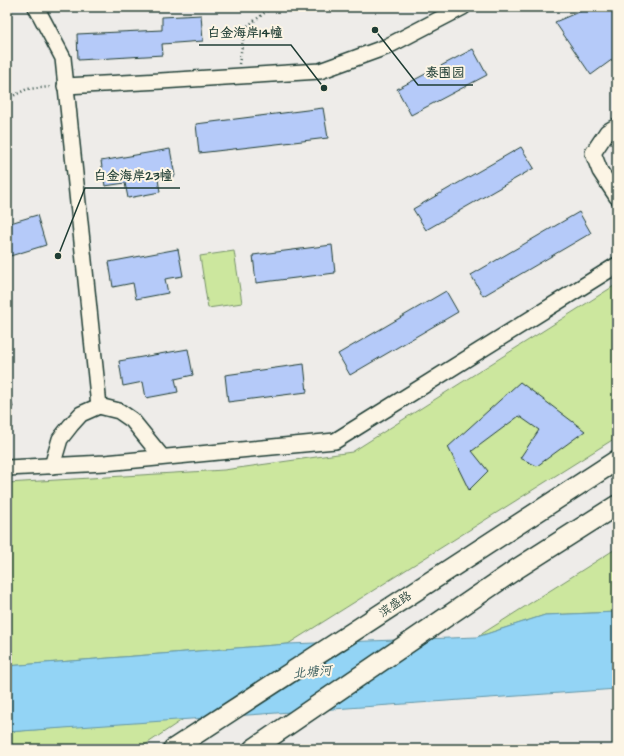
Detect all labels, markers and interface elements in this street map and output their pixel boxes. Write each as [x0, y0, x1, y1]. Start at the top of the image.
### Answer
callout: 白金海岸14幢 [199, 20, 291, 45]
text: 白金海岸14幢 [207, 24, 283, 42]
callout: 泰围园 [418, 60, 473, 85]
text: 泰围园 [425, 64, 465, 82]
callout: 白金海岸23幢 [85, 163, 180, 188]
text: 白金海岸23幢 [93, 167, 173, 185]
street label: 滨盛路 [376, 587, 415, 621]
water label: 北塘河 [292, 661, 334, 683]

